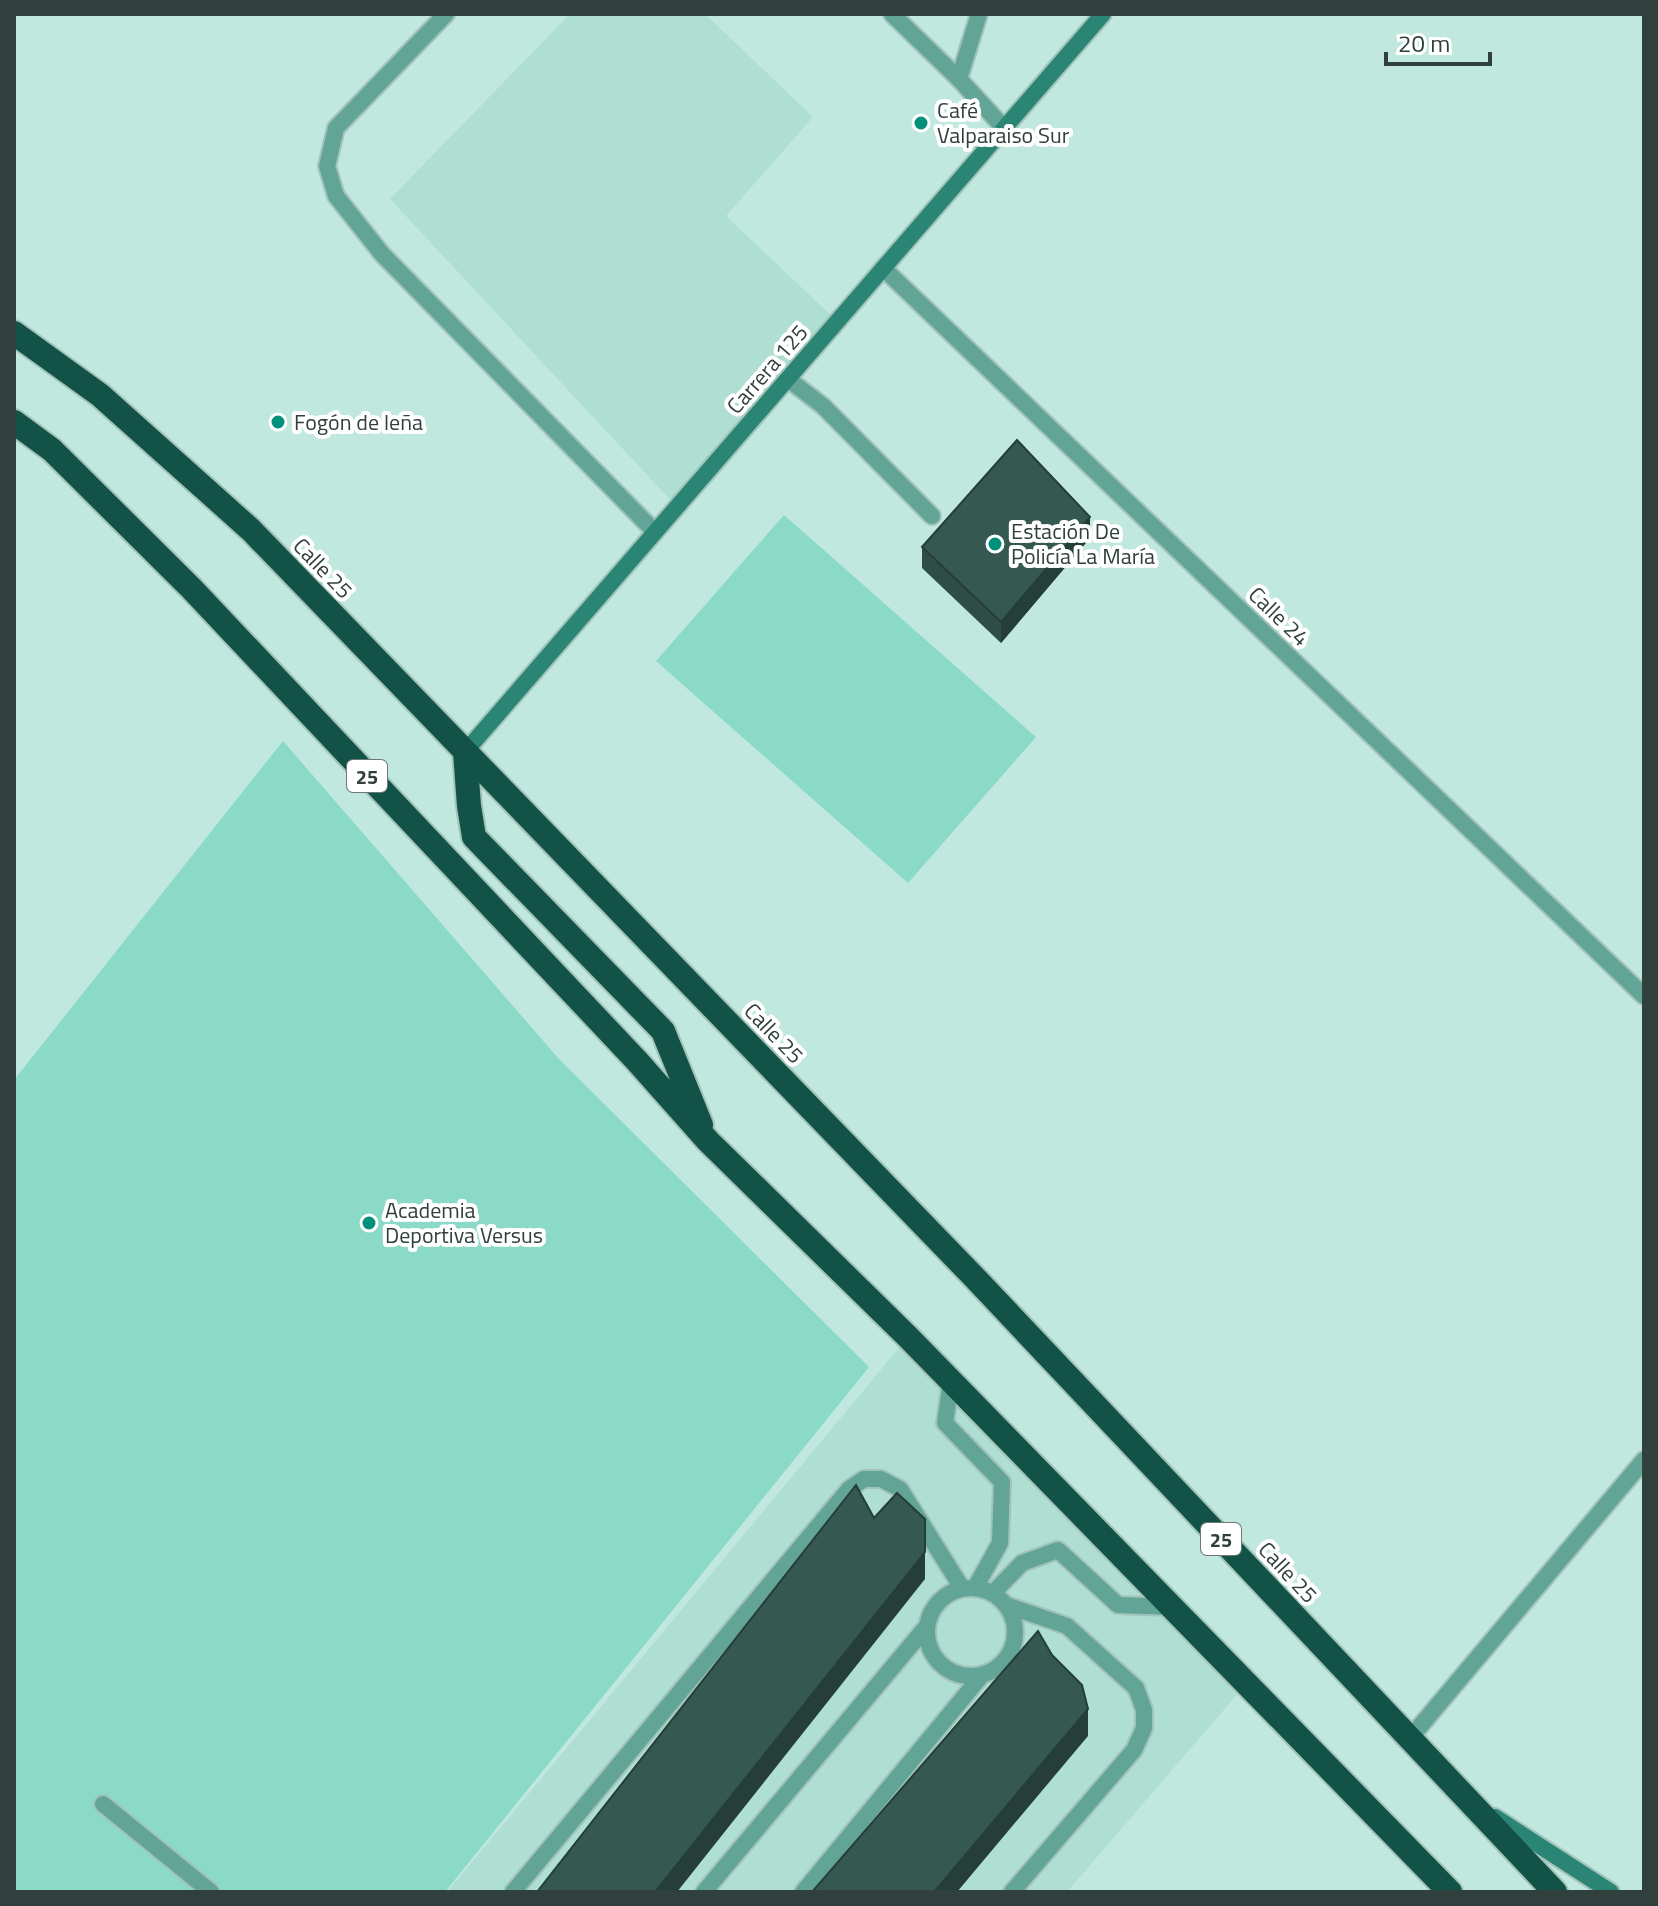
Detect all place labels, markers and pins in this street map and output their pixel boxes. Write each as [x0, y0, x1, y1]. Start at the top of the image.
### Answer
place label: Café Valparaiso Sur [937, 93, 1070, 152]
marker: Café Valparaiso Sur [912, 114, 930, 132]
place label: Fogón de leña [294, 405, 423, 439]
marker: Fogón de leña [269, 413, 287, 431]
place label: Estación De Policía La María [1011, 514, 1155, 573]
marker: Estación De Policía La María [986, 535, 1004, 553]
place label: Academia Deportiva Versus [385, 1193, 543, 1252]
marker: Academia Deportiva Versus [360, 1214, 378, 1232]

